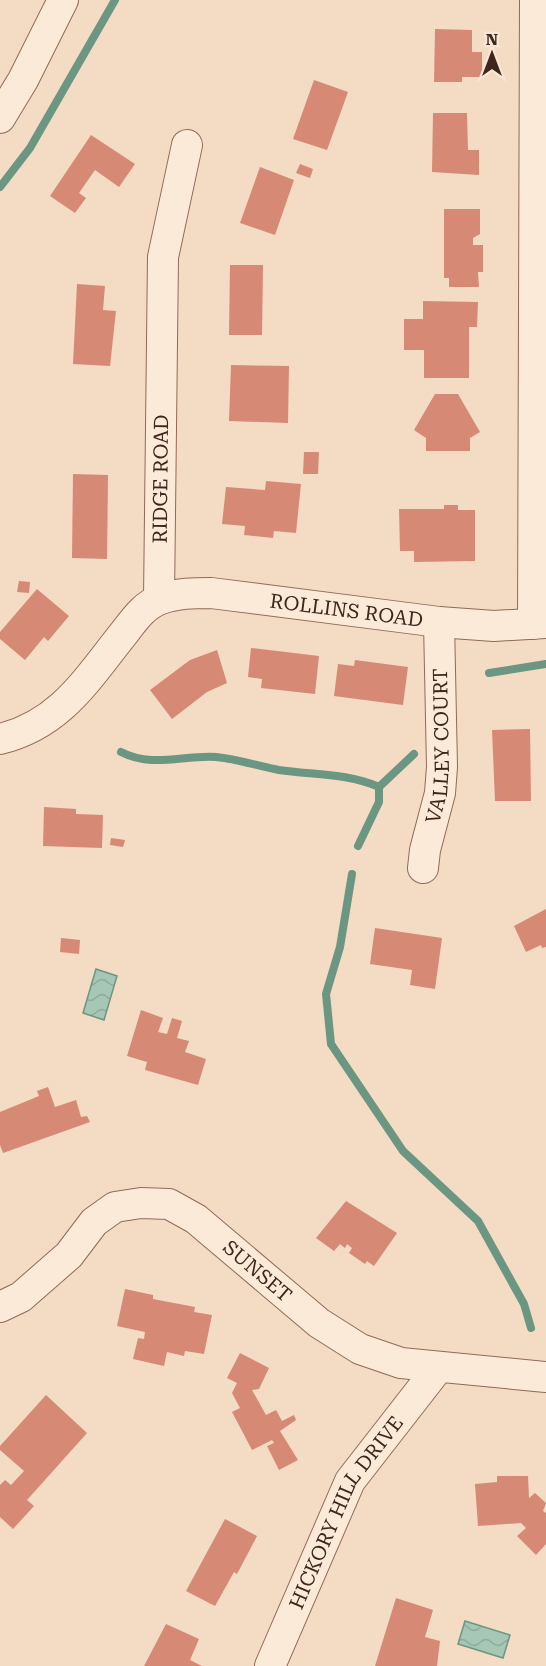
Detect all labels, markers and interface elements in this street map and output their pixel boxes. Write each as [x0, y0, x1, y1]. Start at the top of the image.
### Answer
north arrow [462, 24, 522, 84]
text: N [486, 30, 498, 49]
street label: RIDGE ROAD [148, 414, 173, 544]
street label: ROLLINS ROAD [268, 589, 424, 632]
street label: VALLEY COURT [420, 668, 454, 826]
street label: SUNSET [218, 1235, 297, 1307]
street label: HICKORY HILL DRIVE [284, 1411, 408, 1613]

